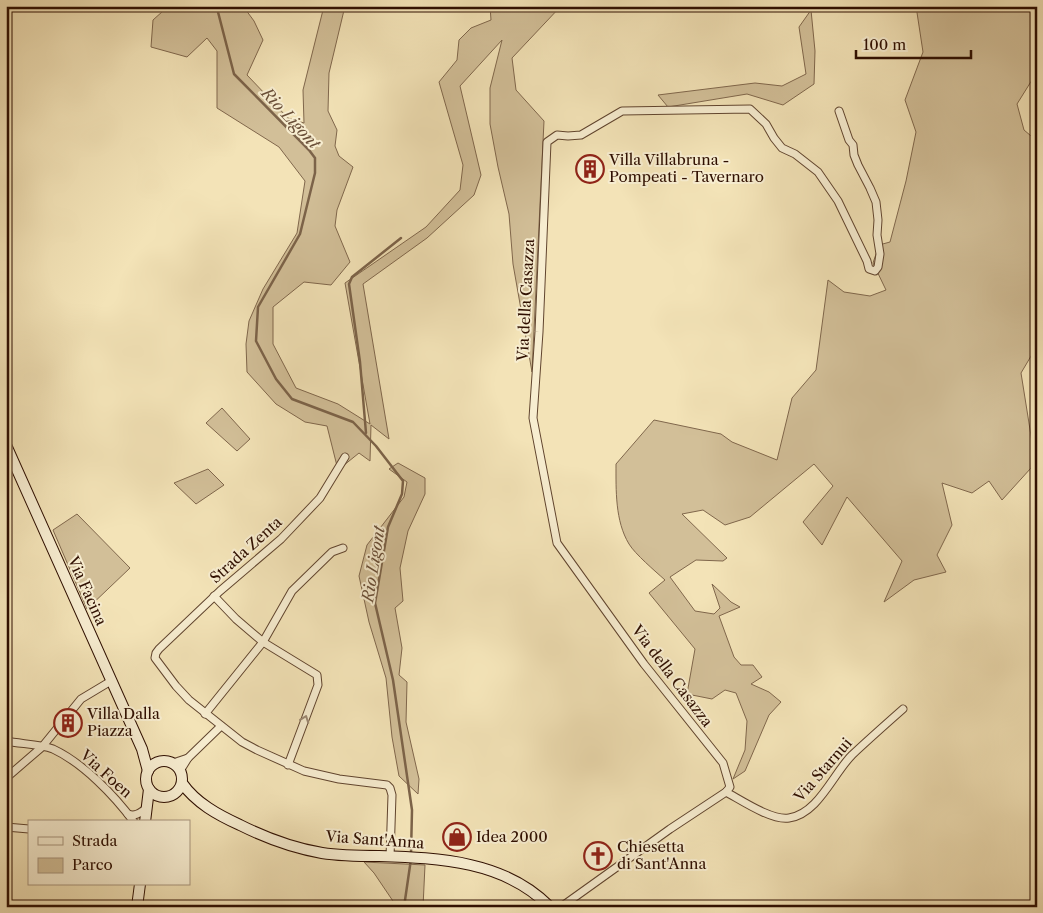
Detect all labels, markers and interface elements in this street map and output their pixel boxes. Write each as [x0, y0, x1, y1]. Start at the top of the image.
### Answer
scale bar [856, 28, 970, 60]
text: 100 m [863, 35, 906, 54]
water label: Rio Ligont [256, 82, 325, 154]
place label: Villa Villabruna - Pompeati - Tavernaro [608, 150, 764, 186]
building icon: Villa Villabruna - Pompeati - Tavernaro [575, 154, 605, 184]
street label: Via della Casazza [513, 238, 538, 363]
street label: Strada Zenta [206, 512, 286, 587]
water label: Rio Ligont [357, 523, 389, 605]
street label: Via Facina [63, 552, 111, 629]
street label: Via della Casazza [627, 620, 717, 730]
place label: Villa Dalla Piazza [86, 704, 160, 740]
building icon: Villa Dalla Piazza [53, 708, 83, 738]
one-way arrow [299, 715, 309, 724]
street label: Via Starnui [789, 733, 856, 806]
street label: Via Foen [76, 745, 137, 802]
legend [28, 820, 190, 886]
shop icon: Idea 2000 [442, 822, 472, 852]
street label: Via Sant'Anna [324, 827, 425, 852]
place label: Idea 2000 [476, 827, 548, 846]
text: Strada [72, 831, 118, 850]
place label: Chiesetta di Sant'Anna [617, 837, 706, 873]
church icon: Chiesetta di Sant'Anna [583, 841, 613, 871]
text: Parco [72, 855, 113, 874]

